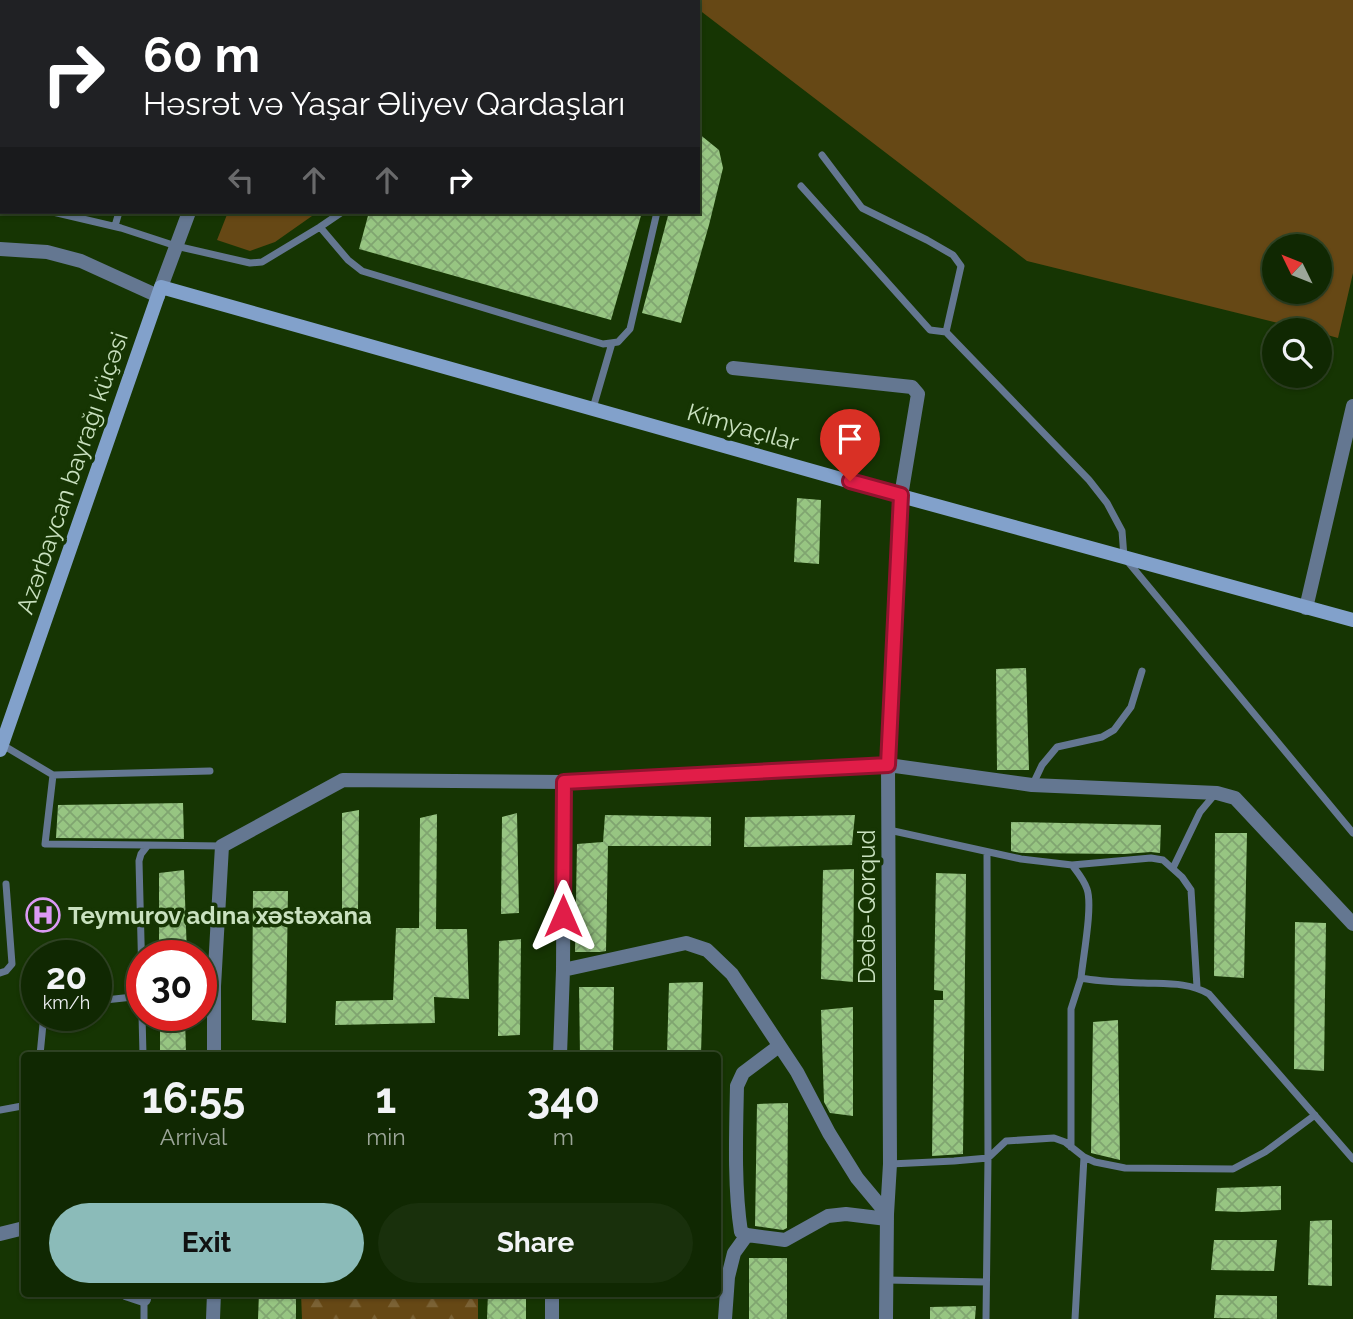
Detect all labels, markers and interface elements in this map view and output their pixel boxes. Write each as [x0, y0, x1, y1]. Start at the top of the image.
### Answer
text: 60 m [143, 26, 260, 83]
icon: right [28, 28, 119, 119]
text: Həsrət və Yaşar Əliyev Qardaşları [143, 85, 625, 122]
icon: left [222, 161, 260, 199]
icon: ahead [295, 161, 333, 199]
icon: ahead [368, 161, 406, 199]
icon: right [441, 161, 479, 199]
north arrow [1262, 234, 1332, 304]
map controls [1262, 234, 1332, 388]
button: search [1262, 318, 1332, 388]
street label: Azərbaycan bayrağı küçəsi [10, 328, 134, 618]
street label: Kimyaçılar [684, 397, 803, 457]
pin [820, 409, 880, 481]
icon: arrive [831, 420, 869, 458]
street label: Dədə-Qorqud [852, 830, 881, 984]
position arrow [526, 879, 600, 953]
hospital icon: Teymurov adına xəstəxana [24, 896, 62, 934]
place label: Teymurov adına xəstəxana [68, 901, 372, 930]
speed limit sign: 30 [126, 940, 217, 1031]
text: 20 [46, 956, 87, 997]
text: km/h [43, 992, 90, 1013]
text: 16:55 [142, 1074, 245, 1123]
text: 1 [376, 1074, 396, 1123]
text: 340 [527, 1074, 600, 1123]
text: Arrival [160, 1123, 227, 1150]
text: min [366, 1123, 406, 1150]
text: m [553, 1123, 574, 1150]
button: Exit [49, 1203, 364, 1283]
button: Share [378, 1203, 693, 1283]

